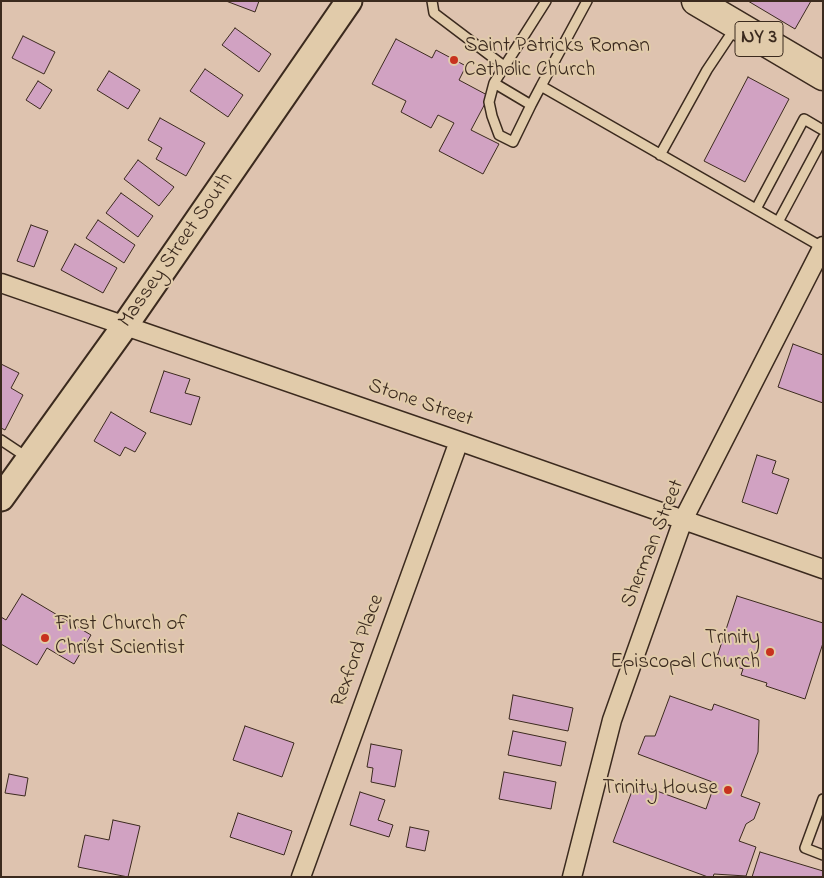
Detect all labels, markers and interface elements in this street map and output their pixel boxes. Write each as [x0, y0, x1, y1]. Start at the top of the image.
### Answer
road number: NY 3 [735, 22, 783, 56]
place label: Saint Patricks Roman Catholic Church [464, 35, 650, 85]
marker: Saint Patricks Roman Catholic Church [448, 54, 460, 66]
street label: Massey Street South [114, 169, 240, 333]
street label: Stone Street [364, 374, 476, 434]
street label: Sherman Street [617, 476, 691, 612]
street label: Rexford Place [327, 591, 391, 711]
place label: First Church of Christ Scientist [55, 613, 187, 663]
place label: Trinity Episcopal Church [610, 627, 760, 677]
marker: First Church of Christ Scientist [39, 632, 51, 644]
marker: Trinity Episcopal Church [764, 646, 776, 658]
place label: Trinity House [602, 777, 718, 803]
marker: Trinity House [722, 784, 734, 796]

